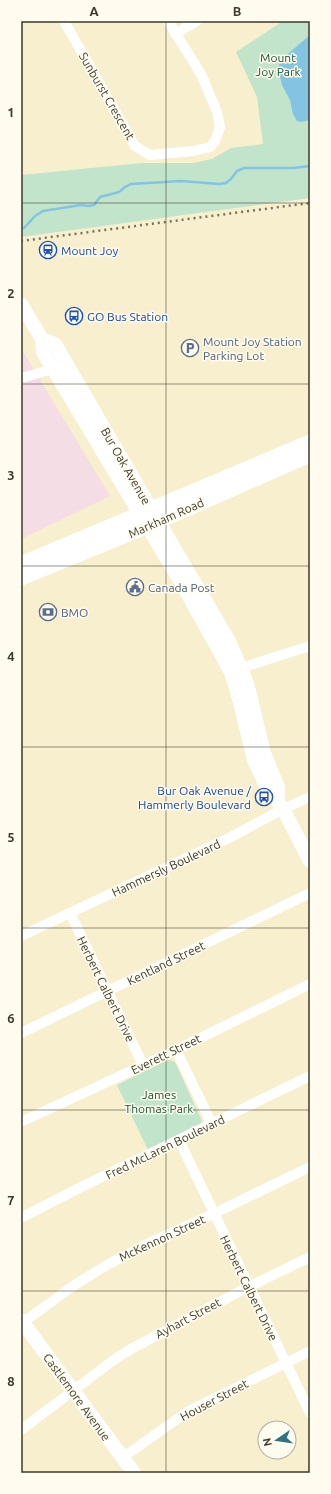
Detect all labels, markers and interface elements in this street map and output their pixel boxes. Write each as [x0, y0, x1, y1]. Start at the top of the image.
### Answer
text: A [89, 4, 99, 18]
text: B [233, 4, 242, 18]
street label: Sunburst Crescent [77, 50, 137, 142]
park label: Mount Joy Park [255, 51, 301, 78]
text: 1 [7, 105, 15, 119]
station icon: Mount Joy [38, 240, 58, 260]
place label: Mount Joy [61, 244, 119, 257]
text: 2 [7, 286, 15, 300]
bus stop icon: GO Bus Station [64, 306, 84, 326]
place label: GO Bus Station [87, 310, 168, 323]
place label: Mount Joy Station Parking Lot [203, 335, 302, 362]
parking icon: Mount Joy Station Parking Lot [180, 338, 200, 358]
street label: Bur Oak Avenue [99, 425, 153, 507]
text: 3 [7, 468, 15, 482]
street label: Markham Road [126, 496, 206, 540]
public building icon: Canada Post [125, 577, 145, 597]
place label: Canada Post [148, 581, 215, 594]
bank icon: BMO [38, 602, 58, 622]
place label: BMO [61, 606, 88, 619]
text: 4 [7, 649, 15, 663]
place label: Bur Oak Avenue / Hammerly Boulevard [138, 784, 252, 811]
bus stop icon: Bur Oak Avenue / Hammerly Boulevard [254, 787, 274, 807]
text: 5 [7, 830, 15, 844]
street label: Hammersly Boulevard [110, 837, 222, 899]
street label: Herbert Calbert Drive [75, 934, 137, 1044]
street label: Kentland Street [125, 938, 207, 987]
text: 6 [7, 1011, 15, 1025]
street label: Everett Street [129, 1031, 203, 1076]
park label: James Thomas Park [125, 1088, 193, 1115]
street label: Fred McLaren Boulevard [103, 1112, 227, 1182]
text: 7 [7, 1193, 15, 1207]
street label: McKennon Street [117, 1212, 207, 1264]
street label: Herbert Calbert Drive [218, 1233, 280, 1343]
street label: Ayhart Street [153, 1295, 223, 1341]
street label: Castlemore Avenue [41, 1351, 113, 1443]
text: 8 [7, 1374, 15, 1388]
street label: Houser Street [178, 1377, 250, 1423]
north arrow [257, 1420, 297, 1460]
text: N [260, 1437, 274, 1448]

